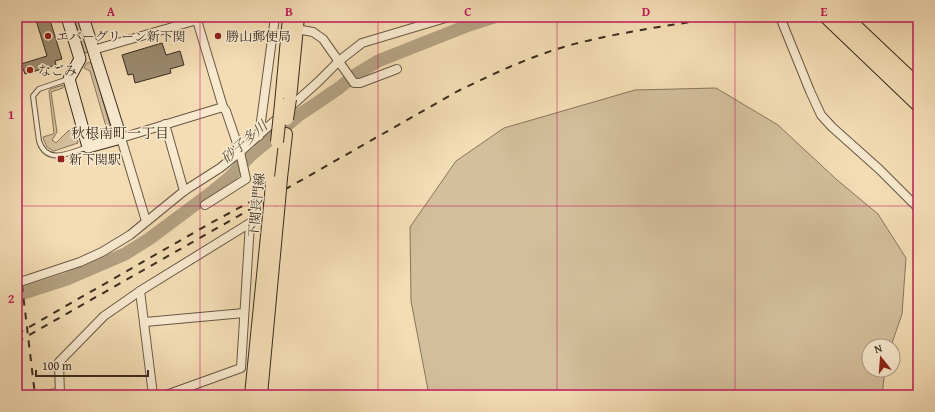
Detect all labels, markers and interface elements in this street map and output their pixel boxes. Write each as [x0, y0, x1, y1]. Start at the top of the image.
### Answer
text: A [107, 2, 116, 21]
text: B [285, 2, 293, 21]
text: C [464, 2, 472, 21]
text: D [642, 2, 650, 21]
text: E [821, 2, 828, 21]
place label: エバーグリーン新下関 [56, 27, 186, 46]
place label: 勝山郵便局 [226, 27, 291, 46]
marker: エバーグリーン新下関 [43, 31, 53, 41]
marker: 勝山郵便局 [213, 31, 223, 41]
place label: なごみ [38, 61, 77, 80]
marker: なごみ [25, 65, 35, 75]
text: 1 [8, 105, 14, 124]
water label: 砂子多川 [216, 115, 273, 168]
district label: 秋根南町一丁目 [71, 123, 169, 143]
place label: 新下関駅 [69, 150, 121, 169]
marker: 新下関駅 [56, 154, 66, 164]
street label: 下関長門線 [244, 172, 269, 238]
text: 2 [8, 289, 15, 308]
north arrow [861, 338, 901, 378]
text: N [872, 340, 885, 357]
scale bar [36, 352, 148, 378]
text: 100 m [42, 357, 72, 374]

